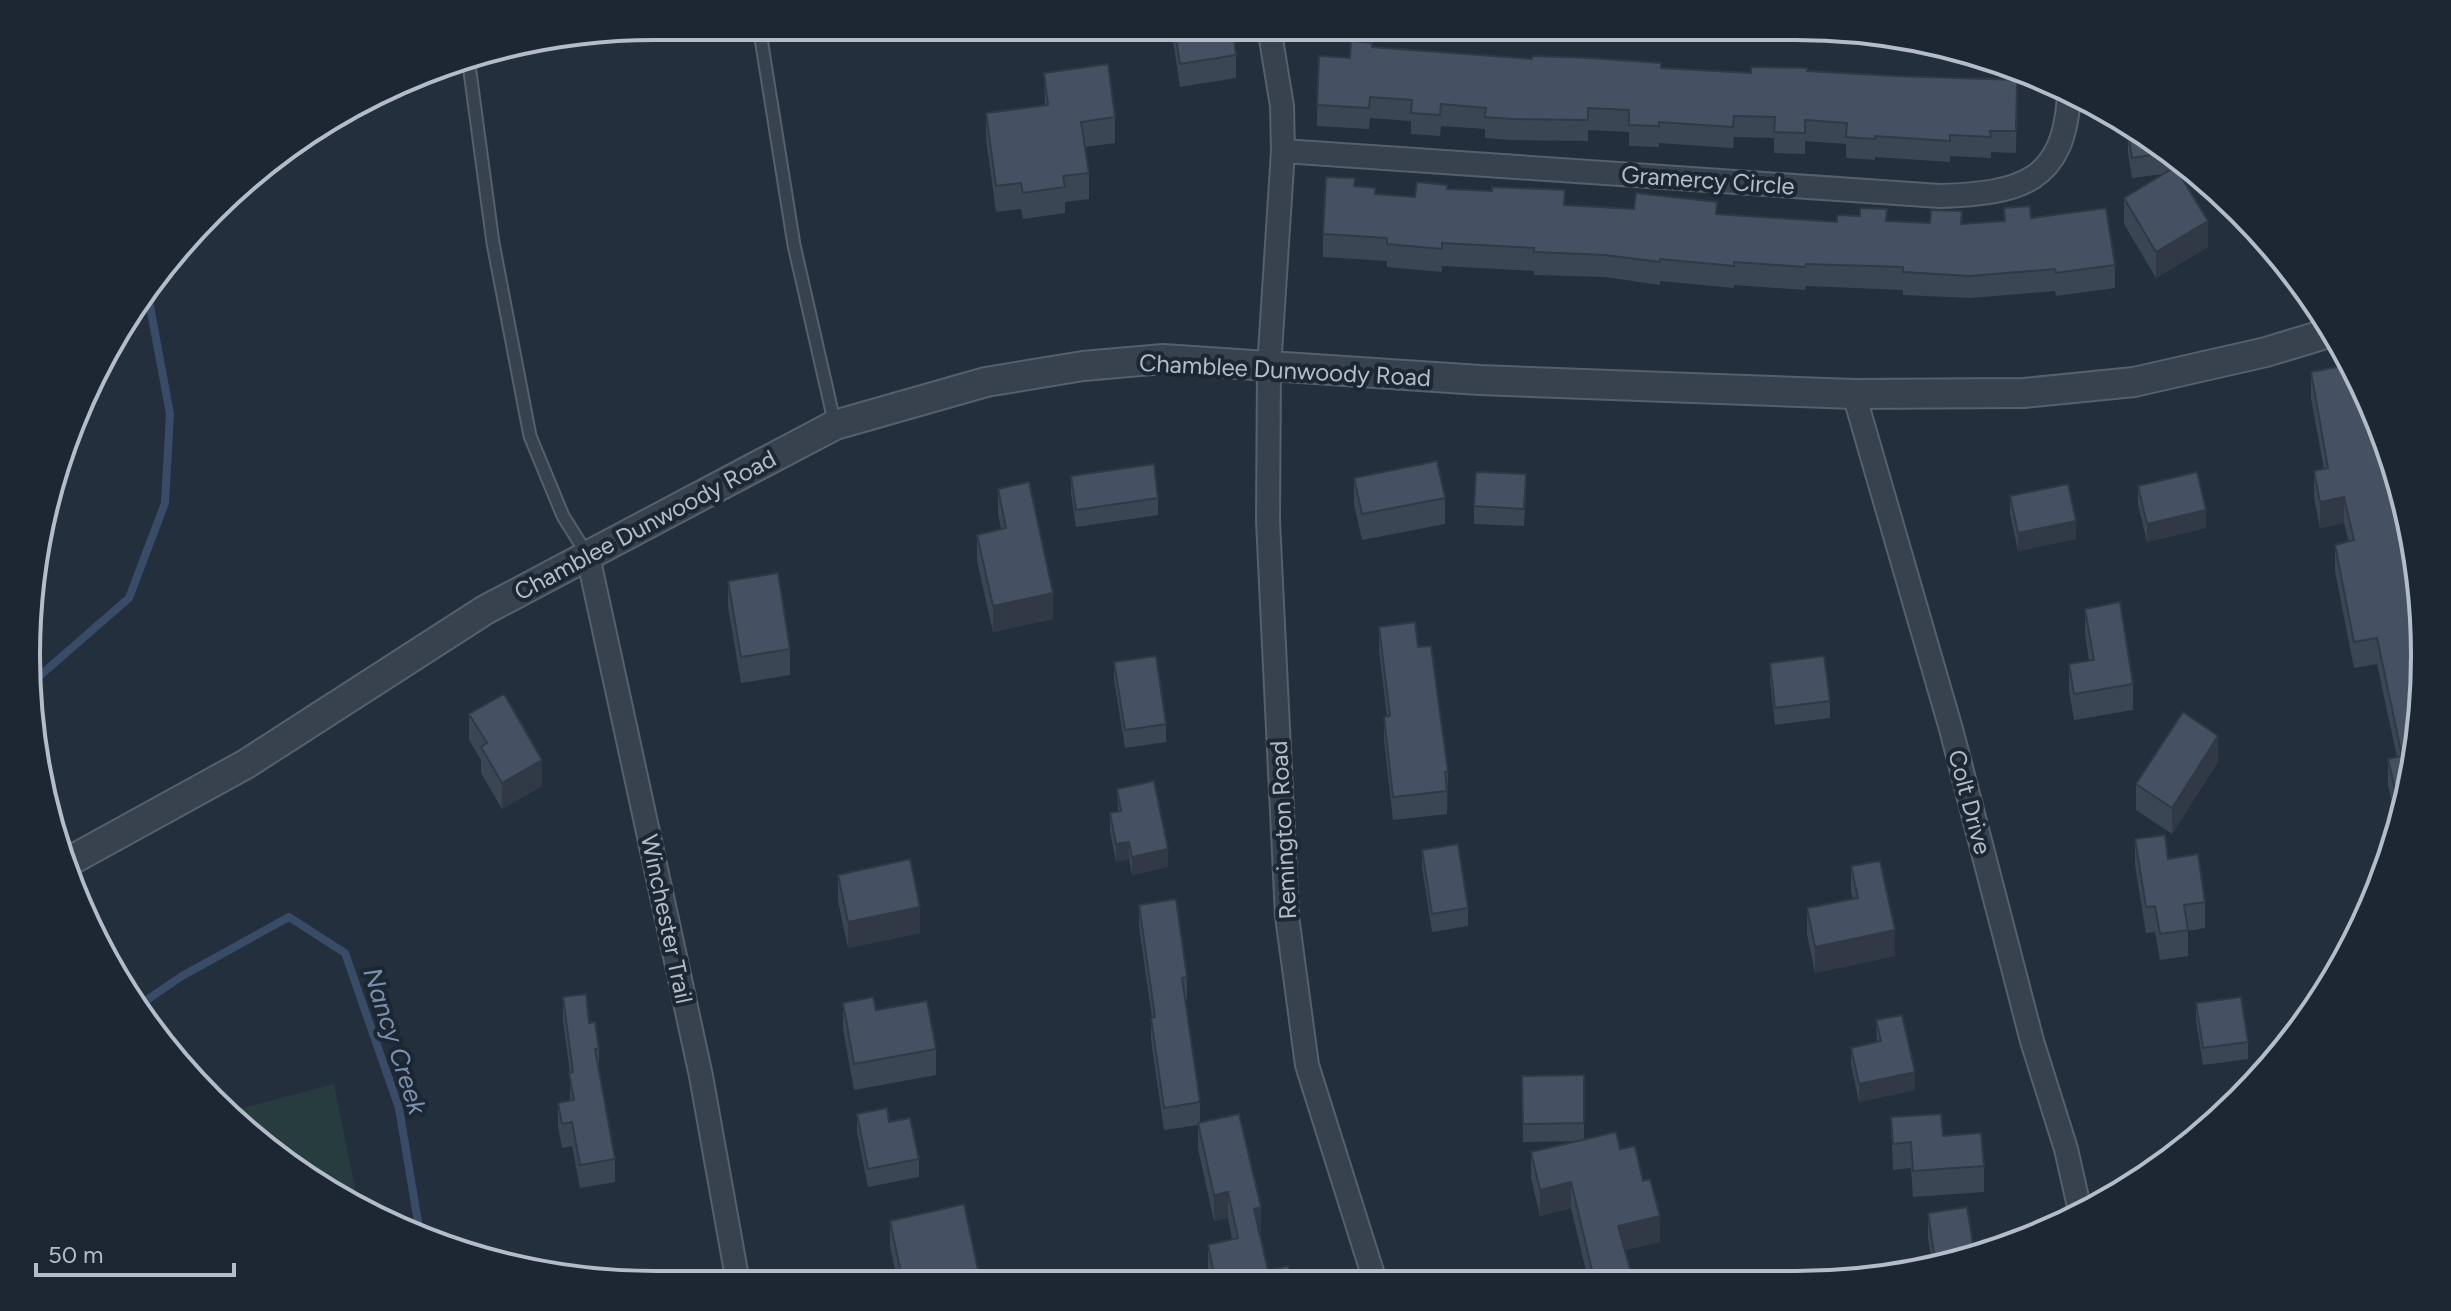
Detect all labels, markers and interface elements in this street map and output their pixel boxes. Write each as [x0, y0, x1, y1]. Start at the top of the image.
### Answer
street label: Gramercy Circle [1620, 159, 1796, 201]
street label: Chamblee Dunwoody Road [1138, 348, 1432, 392]
street label: Chamblee Dunwoody Road [509, 444, 781, 606]
street label: Remington Road [1264, 740, 1302, 920]
street label: Colt Drive [1942, 747, 1998, 857]
street label: Winchester Trail [635, 832, 699, 1006]
water label: Nancy Creek [356, 964, 434, 1120]
scale bar [36, 1227, 234, 1277]
text: 50 m [48, 1240, 104, 1269]

